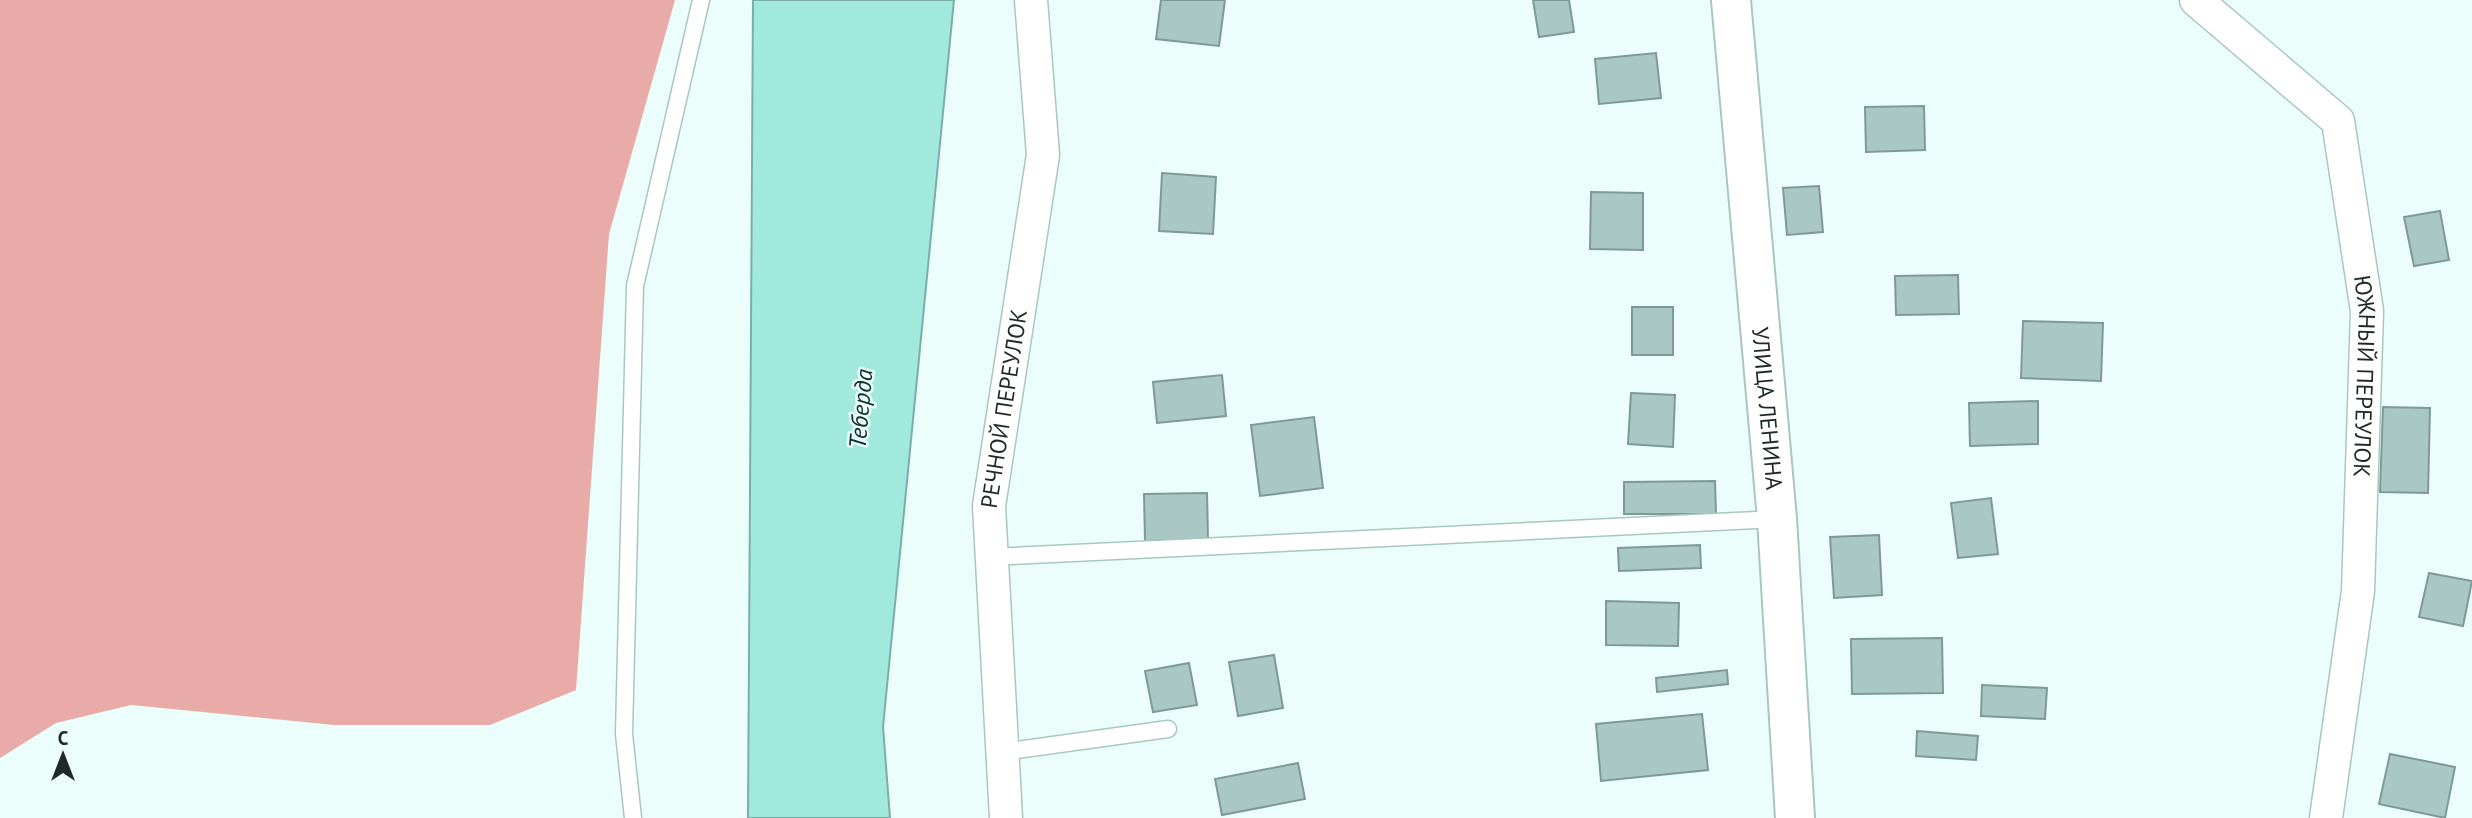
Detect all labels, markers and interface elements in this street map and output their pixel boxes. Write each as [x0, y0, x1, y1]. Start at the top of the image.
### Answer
street label: ЮЖНЫЙ ПЕРЕУЛОК [2348, 273, 2382, 478]
street label: РЕЧНОЙ ПЕРЕУЛОК [974, 307, 1033, 510]
street label: УЛИЦА ЛЕНИНА [1746, 326, 1789, 491]
water label: Теберда [842, 367, 879, 450]
north arrow [28, 720, 98, 790]
text: С [58, 726, 69, 750]

